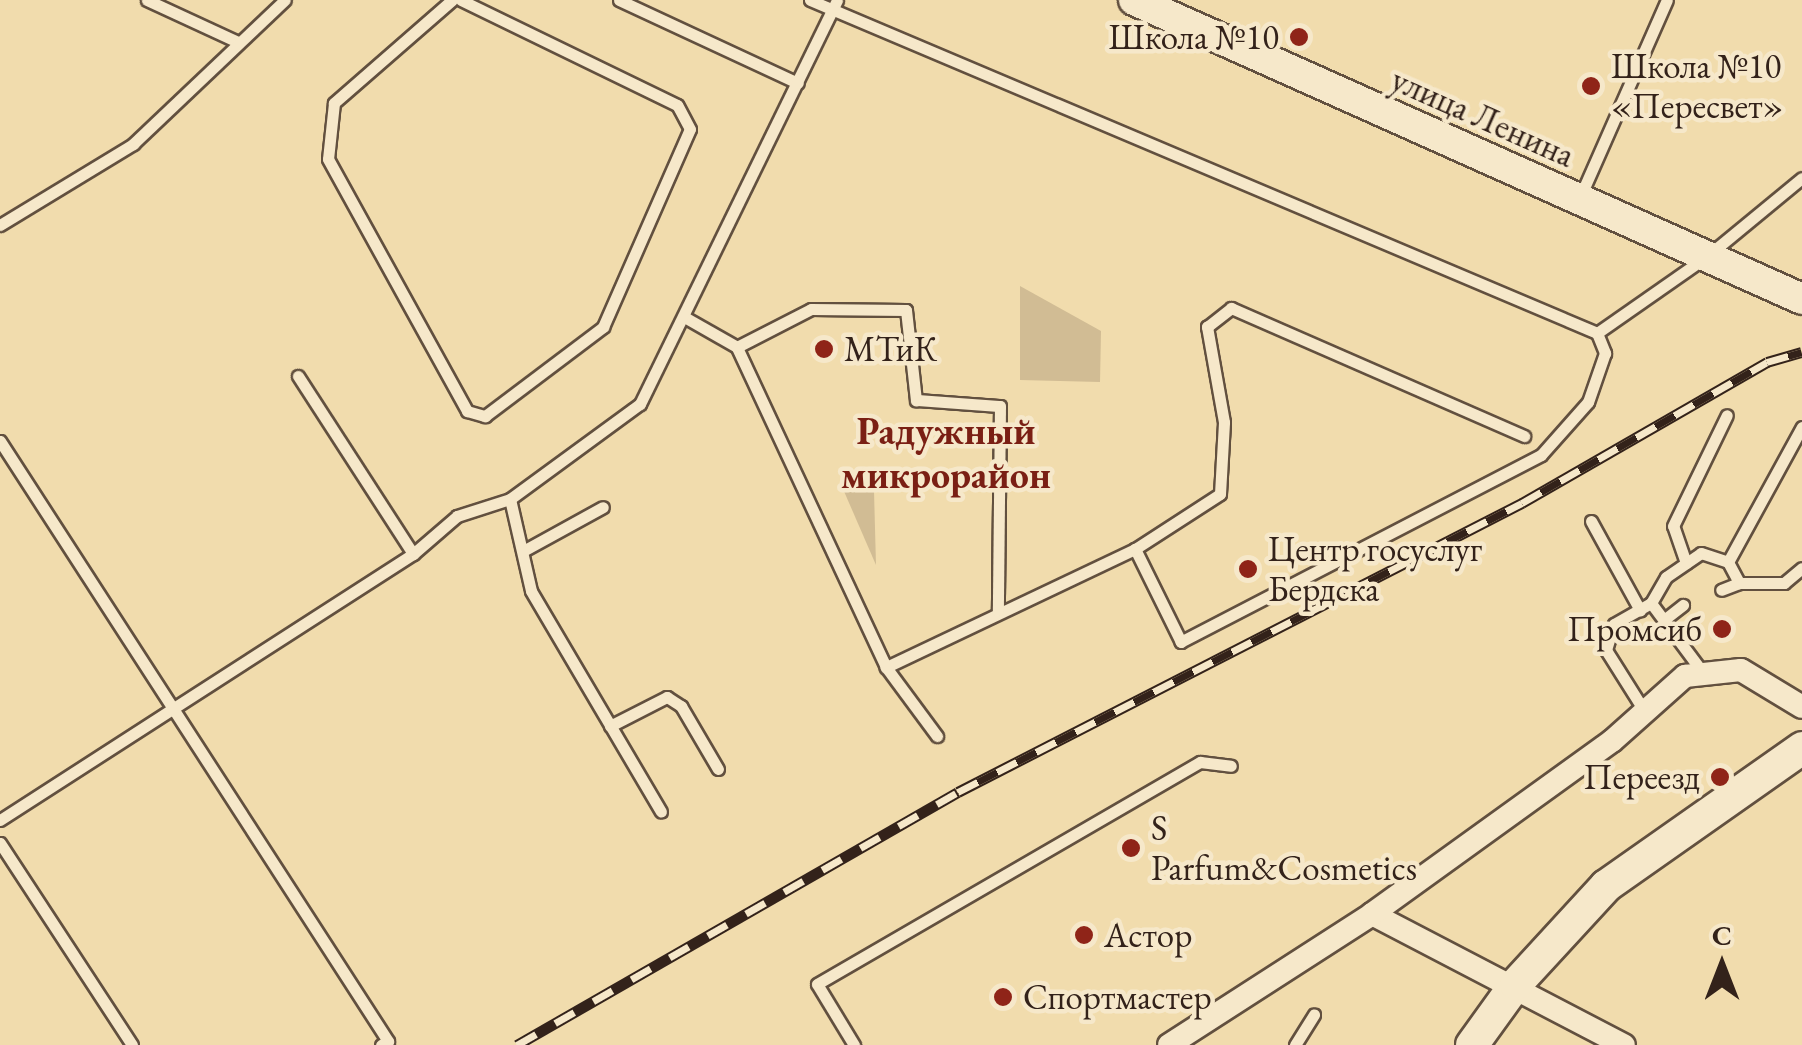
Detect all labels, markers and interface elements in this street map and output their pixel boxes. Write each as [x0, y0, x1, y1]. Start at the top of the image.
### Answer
place label: Школа №10 [1109, 16, 1279, 58]
marker: Школа №10 [1288, 26, 1310, 48]
place label: Школа №10 «Пересвет» [1611, 45, 1783, 127]
street label: улица Ленина [1385, 58, 1581, 176]
marker: Школа №10 «Пересвет» [1580, 75, 1602, 97]
place label: МТиК [844, 328, 937, 370]
marker: МТиК [813, 338, 835, 360]
district label: Радужный микрорайон [841, 408, 1051, 498]
place label: Центр госуслуг Бердска [1268, 528, 1482, 610]
marker: Центр госуслуг Бердска [1237, 558, 1259, 580]
place label: Промсиб [1567, 608, 1702, 650]
marker: Промсиб [1711, 618, 1733, 640]
place label: Переезд [1583, 756, 1700, 798]
marker: Переезд [1709, 766, 1731, 788]
place label: S Parfum&Cosmetics [1151, 807, 1417, 889]
marker: S Parfum&Cosmetics [1120, 837, 1142, 859]
place label: Астор [1104, 914, 1192, 956]
north arrow [1672, 915, 1772, 1015]
text: С [1712, 917, 1732, 953]
marker: Астор [1073, 924, 1095, 946]
place label: Спортмастер [1023, 976, 1212, 1018]
marker: Спортмастер [992, 986, 1014, 1008]

